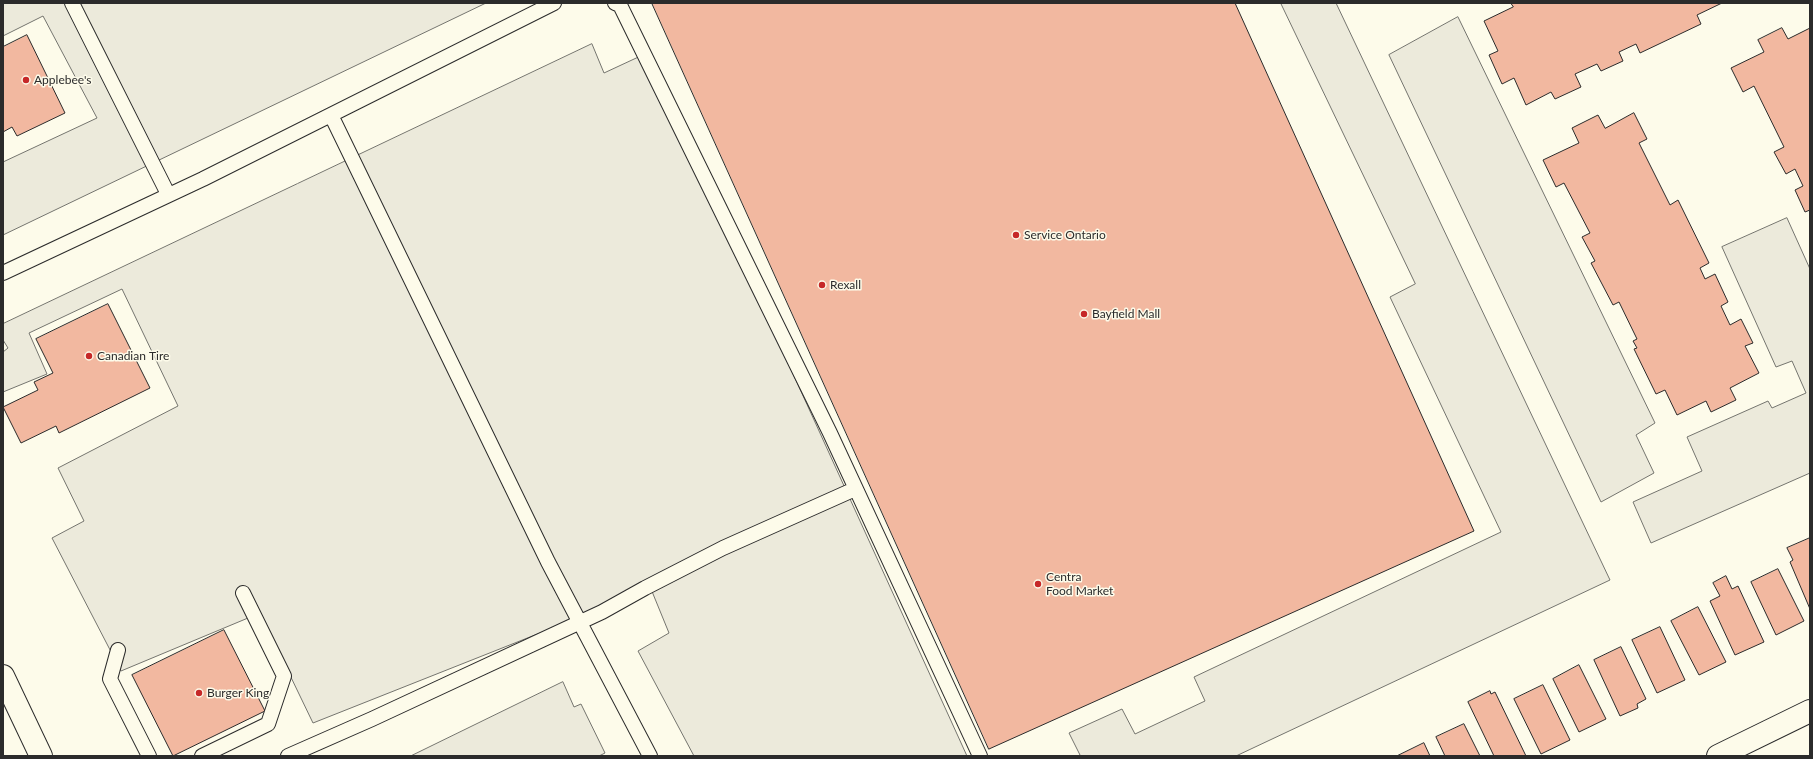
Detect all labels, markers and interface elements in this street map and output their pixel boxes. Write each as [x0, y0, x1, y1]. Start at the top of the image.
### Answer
place label: Applebee's [34, 73, 91, 87]
marker: Applebee's [21, 75, 31, 85]
place label: Service Ontario [1024, 228, 1106, 242]
marker: Service Ontario [1011, 230, 1021, 240]
place label: Rexall [830, 278, 861, 292]
marker: Rexall [817, 280, 827, 290]
place label: Bayfield Mall [1092, 307, 1160, 321]
marker: Bayfield Mall [1079, 309, 1089, 319]
place label: Canadian Tire [97, 349, 169, 363]
marker: Canadian Tire [84, 351, 94, 361]
place label: Centra Food Market [1046, 570, 1113, 598]
marker: Centra Food Market [1033, 579, 1043, 589]
place label: Burger King [207, 686, 269, 700]
marker: Burger King [194, 688, 204, 698]

